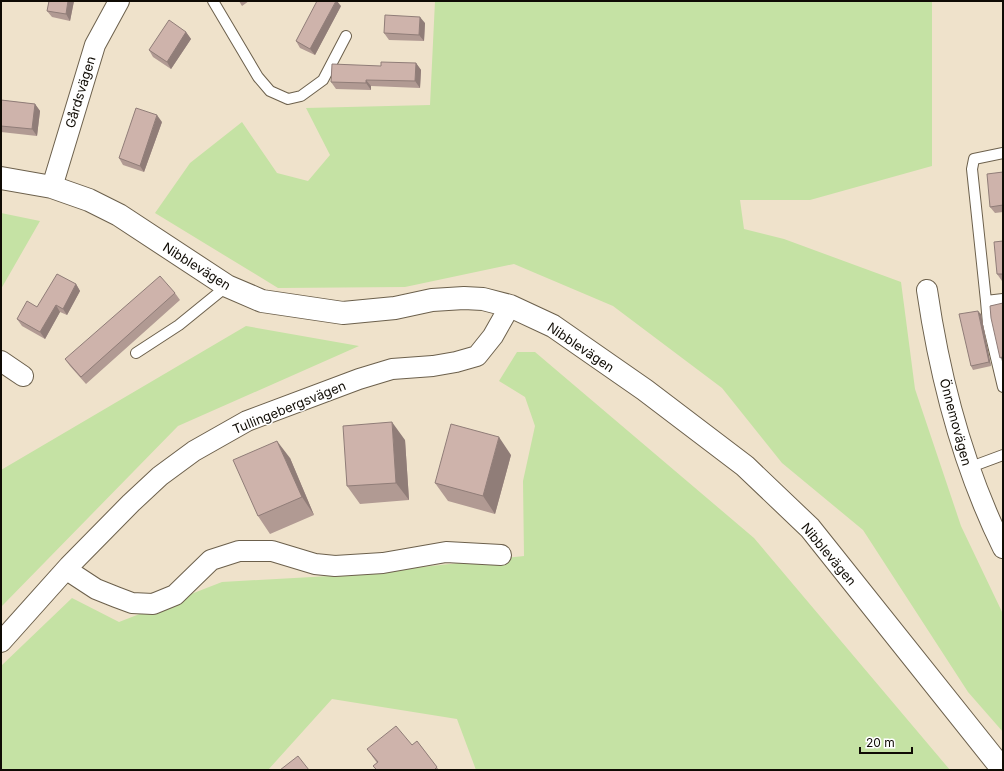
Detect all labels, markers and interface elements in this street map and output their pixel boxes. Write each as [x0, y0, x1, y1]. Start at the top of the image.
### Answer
street label: Gårdsvägen [61, 54, 99, 130]
street label: Nibblevägen [160, 239, 234, 293]
street label: Nibblevägen [545, 319, 617, 375]
street label: Tullingebergsvägen [230, 377, 348, 437]
street label: Önnemovägen [937, 377, 975, 467]
street label: Nibblevägen [798, 519, 860, 589]
scale bar [860, 729, 912, 755]
text: 20 m [866, 735, 895, 750]

